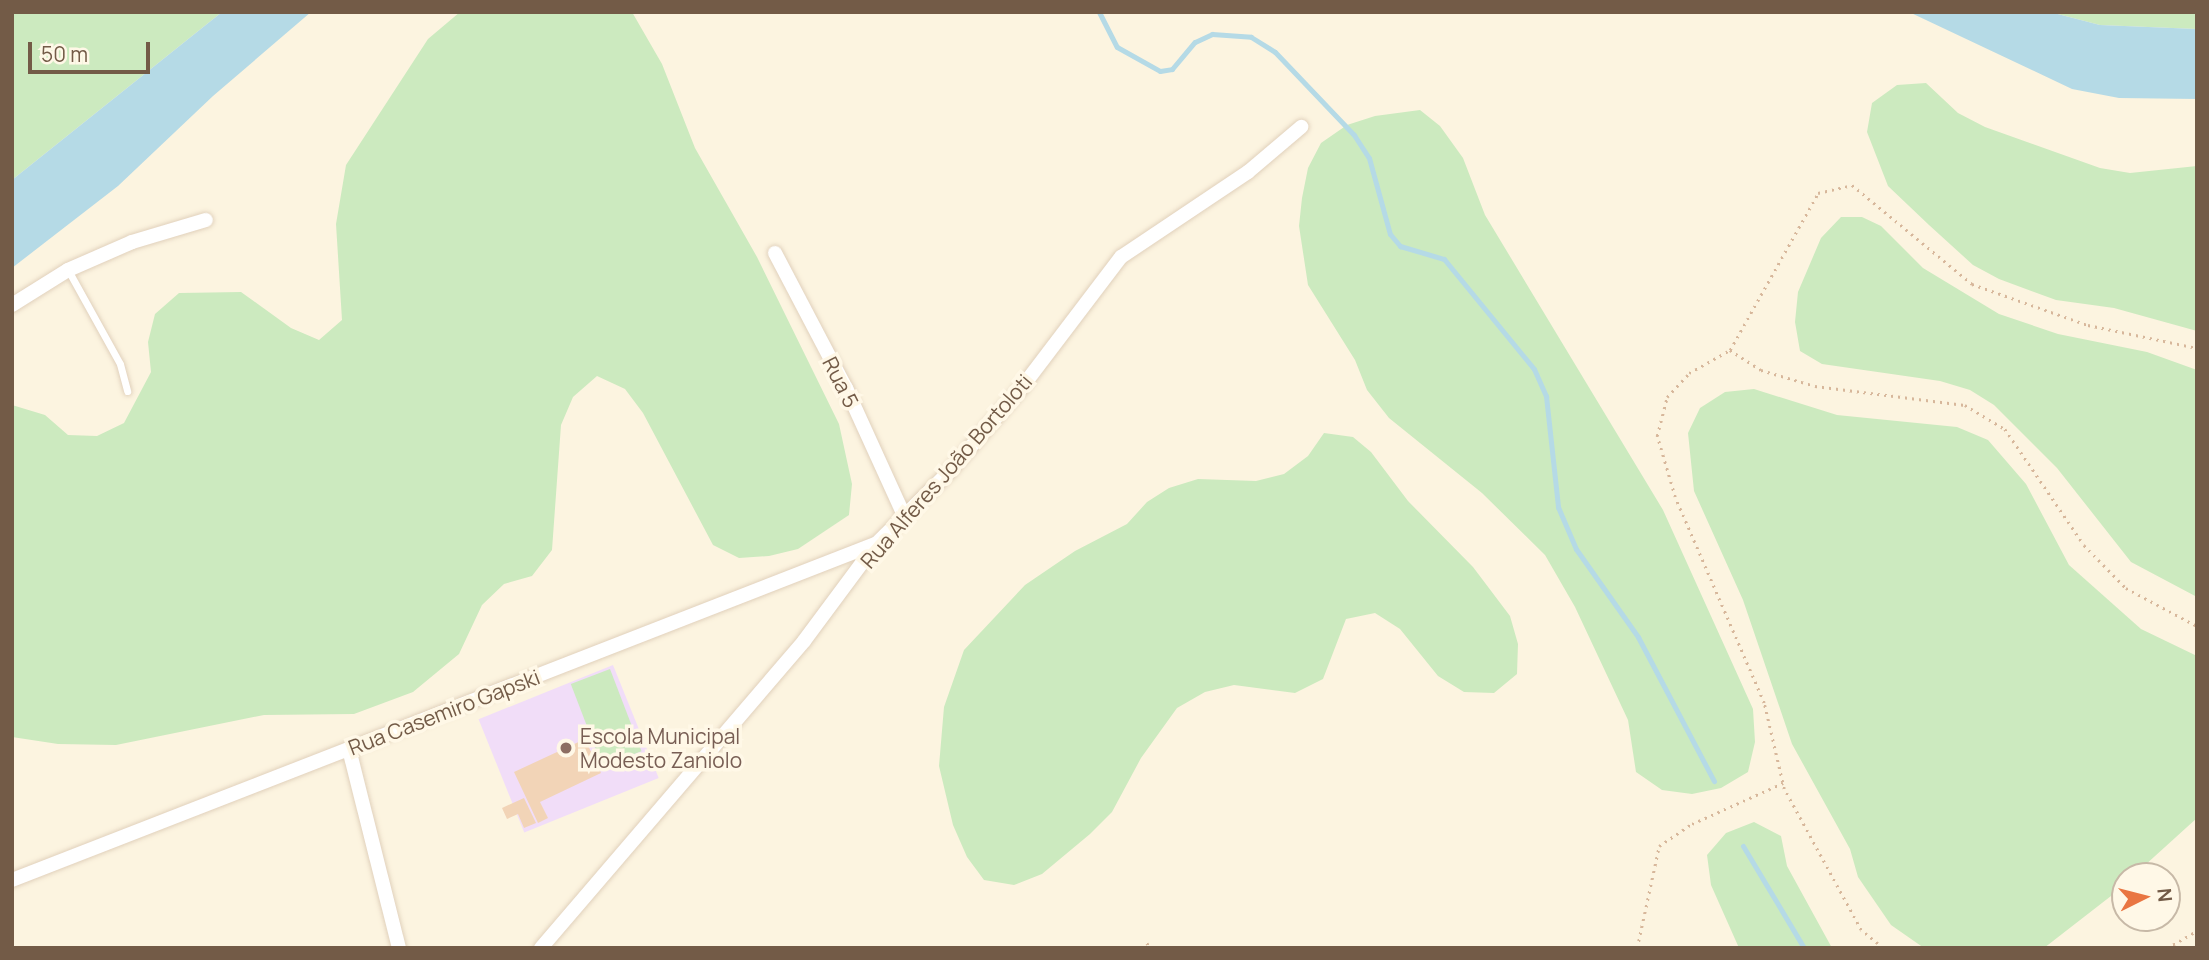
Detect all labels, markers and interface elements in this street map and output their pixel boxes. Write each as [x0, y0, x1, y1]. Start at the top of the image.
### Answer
scale bar [32, 28, 154, 72]
text: 50 m [41, 40, 88, 68]
street label: Rua 5 [818, 352, 864, 412]
street label: Rua Alferes João Bortoloti [855, 369, 1037, 573]
street label: Rua Casemiro Gapski [345, 664, 543, 760]
place label: Escola Municipal Modesto Zaniolo [580, 723, 742, 773]
marker: Escola Municipal Modesto Zaniolo [558, 740, 574, 756]
north arrow [2111, 862, 2181, 932]
text: N [2151, 887, 2179, 903]

